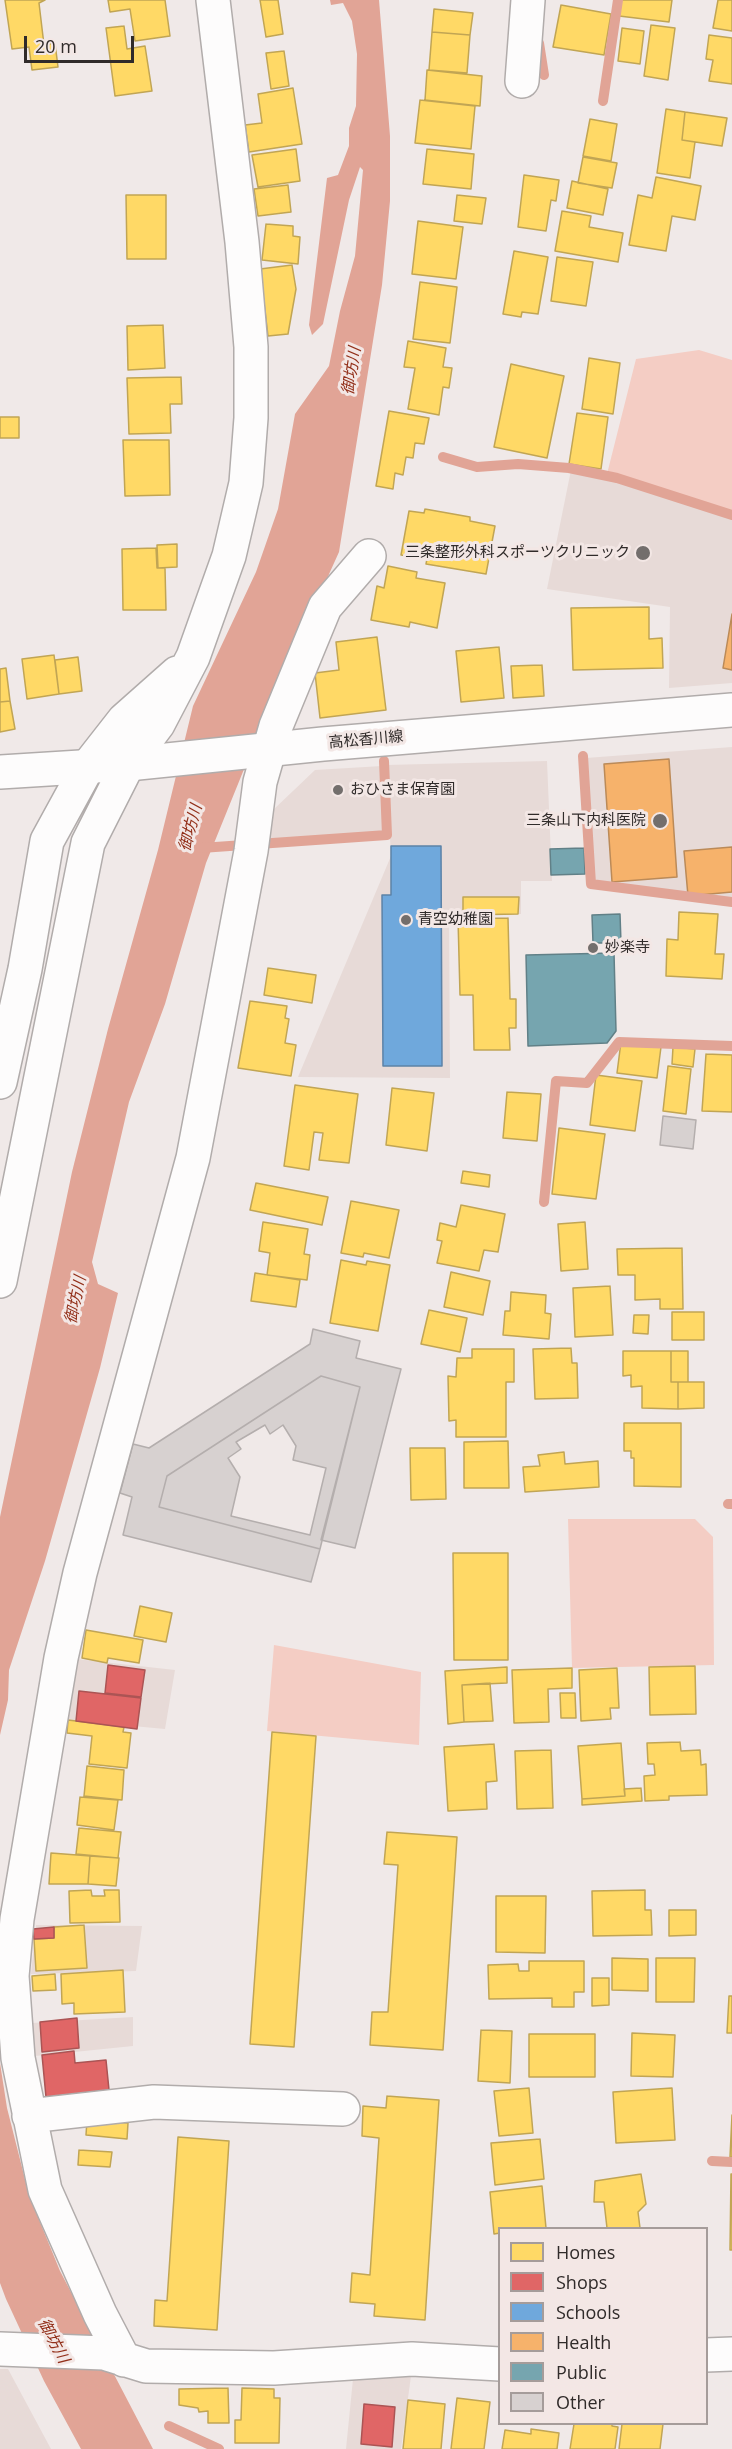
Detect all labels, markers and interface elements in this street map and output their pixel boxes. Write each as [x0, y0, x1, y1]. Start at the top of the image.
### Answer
scale bar [27, 24, 136, 62]
text: 20 m [35, 34, 77, 58]
water label: 御坊川 [339, 346, 365, 396]
place label: 三条整形外科スポーツクリニック [405, 544, 630, 562]
marker: 三条整形外科スポーツクリニック [634, 544, 652, 562]
street label: 高松香川線 [328, 728, 404, 752]
place label: おひさま保育園 [350, 781, 455, 799]
marker: おひさま保育園 [331, 783, 345, 797]
water label: 御坊川 [176, 802, 206, 854]
place label: 三条山下内科医院 [526, 812, 646, 830]
marker: 三条山下内科医院 [651, 812, 669, 830]
place label: 青空幼稚園 [418, 911, 493, 929]
marker: 青空幼稚園 [399, 913, 413, 927]
place label: 妙楽寺 [605, 939, 650, 957]
marker: 妙楽寺 [586, 941, 600, 955]
water label: 御坊川 [62, 1275, 90, 1325]
legend [498, 2227, 708, 2425]
text: Homes [556, 2240, 615, 2264]
text: Shops [556, 2270, 607, 2294]
text: Schools [556, 2300, 620, 2324]
water label: 御坊川 [33, 2315, 73, 2367]
text: Health [556, 2330, 611, 2354]
text: Public [556, 2360, 607, 2384]
text: Other [556, 2390, 605, 2414]

